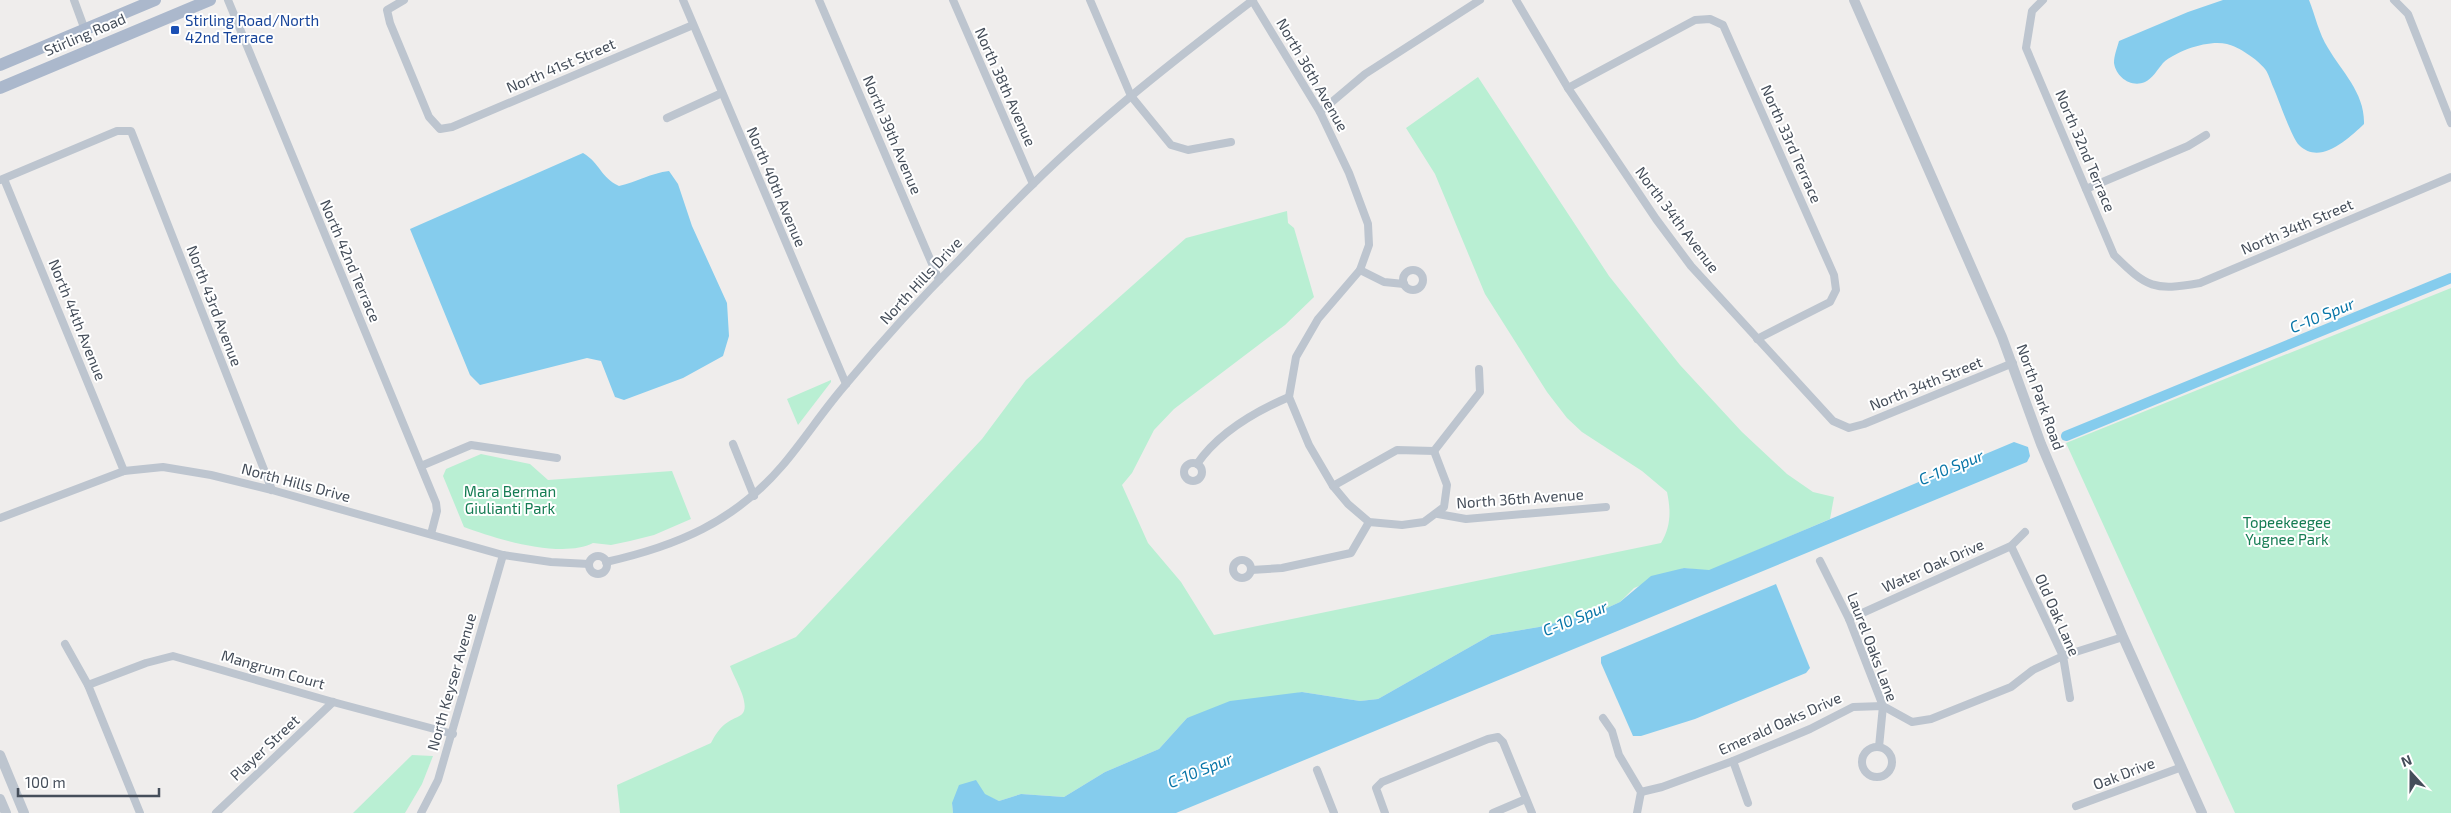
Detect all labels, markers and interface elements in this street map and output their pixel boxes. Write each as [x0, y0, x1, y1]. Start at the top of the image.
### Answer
street label: Stirling Road [41, 9, 128, 59]
place label: Stirling Road/North 42nd Terrace [185, 11, 319, 46]
street label: North 36th Avenue [1273, 15, 1353, 134]
marker: Stirling Road/North 42nd Terrace [169, 24, 181, 36]
street label: North 38th Avenue [972, 24, 1040, 149]
street label: North 41st Street [503, 34, 618, 96]
street label: North 39th Avenue [860, 72, 926, 197]
street label: North 33rd Terrace [1758, 82, 1826, 206]
street label: North 32nd Terrace [2052, 87, 2120, 214]
street label: North 40th Avenue [743, 124, 810, 249]
street label: North 34th Avenue [1632, 163, 1724, 276]
street label: North 34th Street [2238, 194, 2356, 258]
street label: North 42nd Terrace [317, 197, 385, 325]
street label: North Hills Drive [875, 233, 965, 327]
street label: North 43rd Avenue [184, 243, 246, 369]
street label: North 44th Avenue [45, 256, 110, 383]
water label: C-10 Spur [2287, 293, 2358, 336]
street label: North Park Road [2013, 341, 2068, 452]
street label: North 34th Street [1867, 352, 1985, 414]
water label: C-10 Spur [1916, 445, 1987, 488]
street label: North Hills Drive [240, 459, 353, 505]
park label: Mara Berman Giulianti Park [464, 482, 556, 517]
street label: North 36th Avenue [1456, 485, 1584, 511]
park label: Topeekeegee Yugnee Park [2243, 513, 2331, 548]
street label: Water Oak Drive [1879, 535, 1986, 596]
street label: Old Oak Lane [2032, 571, 2084, 659]
street label: Laurel Oaks Lane [1844, 590, 1902, 704]
water label: C-10 Spur [1540, 596, 1611, 639]
street label: North Keyser Avenue [423, 611, 479, 753]
street label: Mangrum Court [219, 646, 327, 692]
street label: Emerald Oaks Drive [1715, 688, 1844, 758]
street label: Player Street [226, 710, 303, 784]
water label: C-10 Spur [1165, 748, 1236, 791]
north arrow [2386, 748, 2436, 798]
text: N [2398, 751, 2414, 770]
street label: Oak Drive [2090, 753, 2157, 793]
scale bar [18, 766, 159, 798]
text: 100 m [25, 773, 66, 791]

